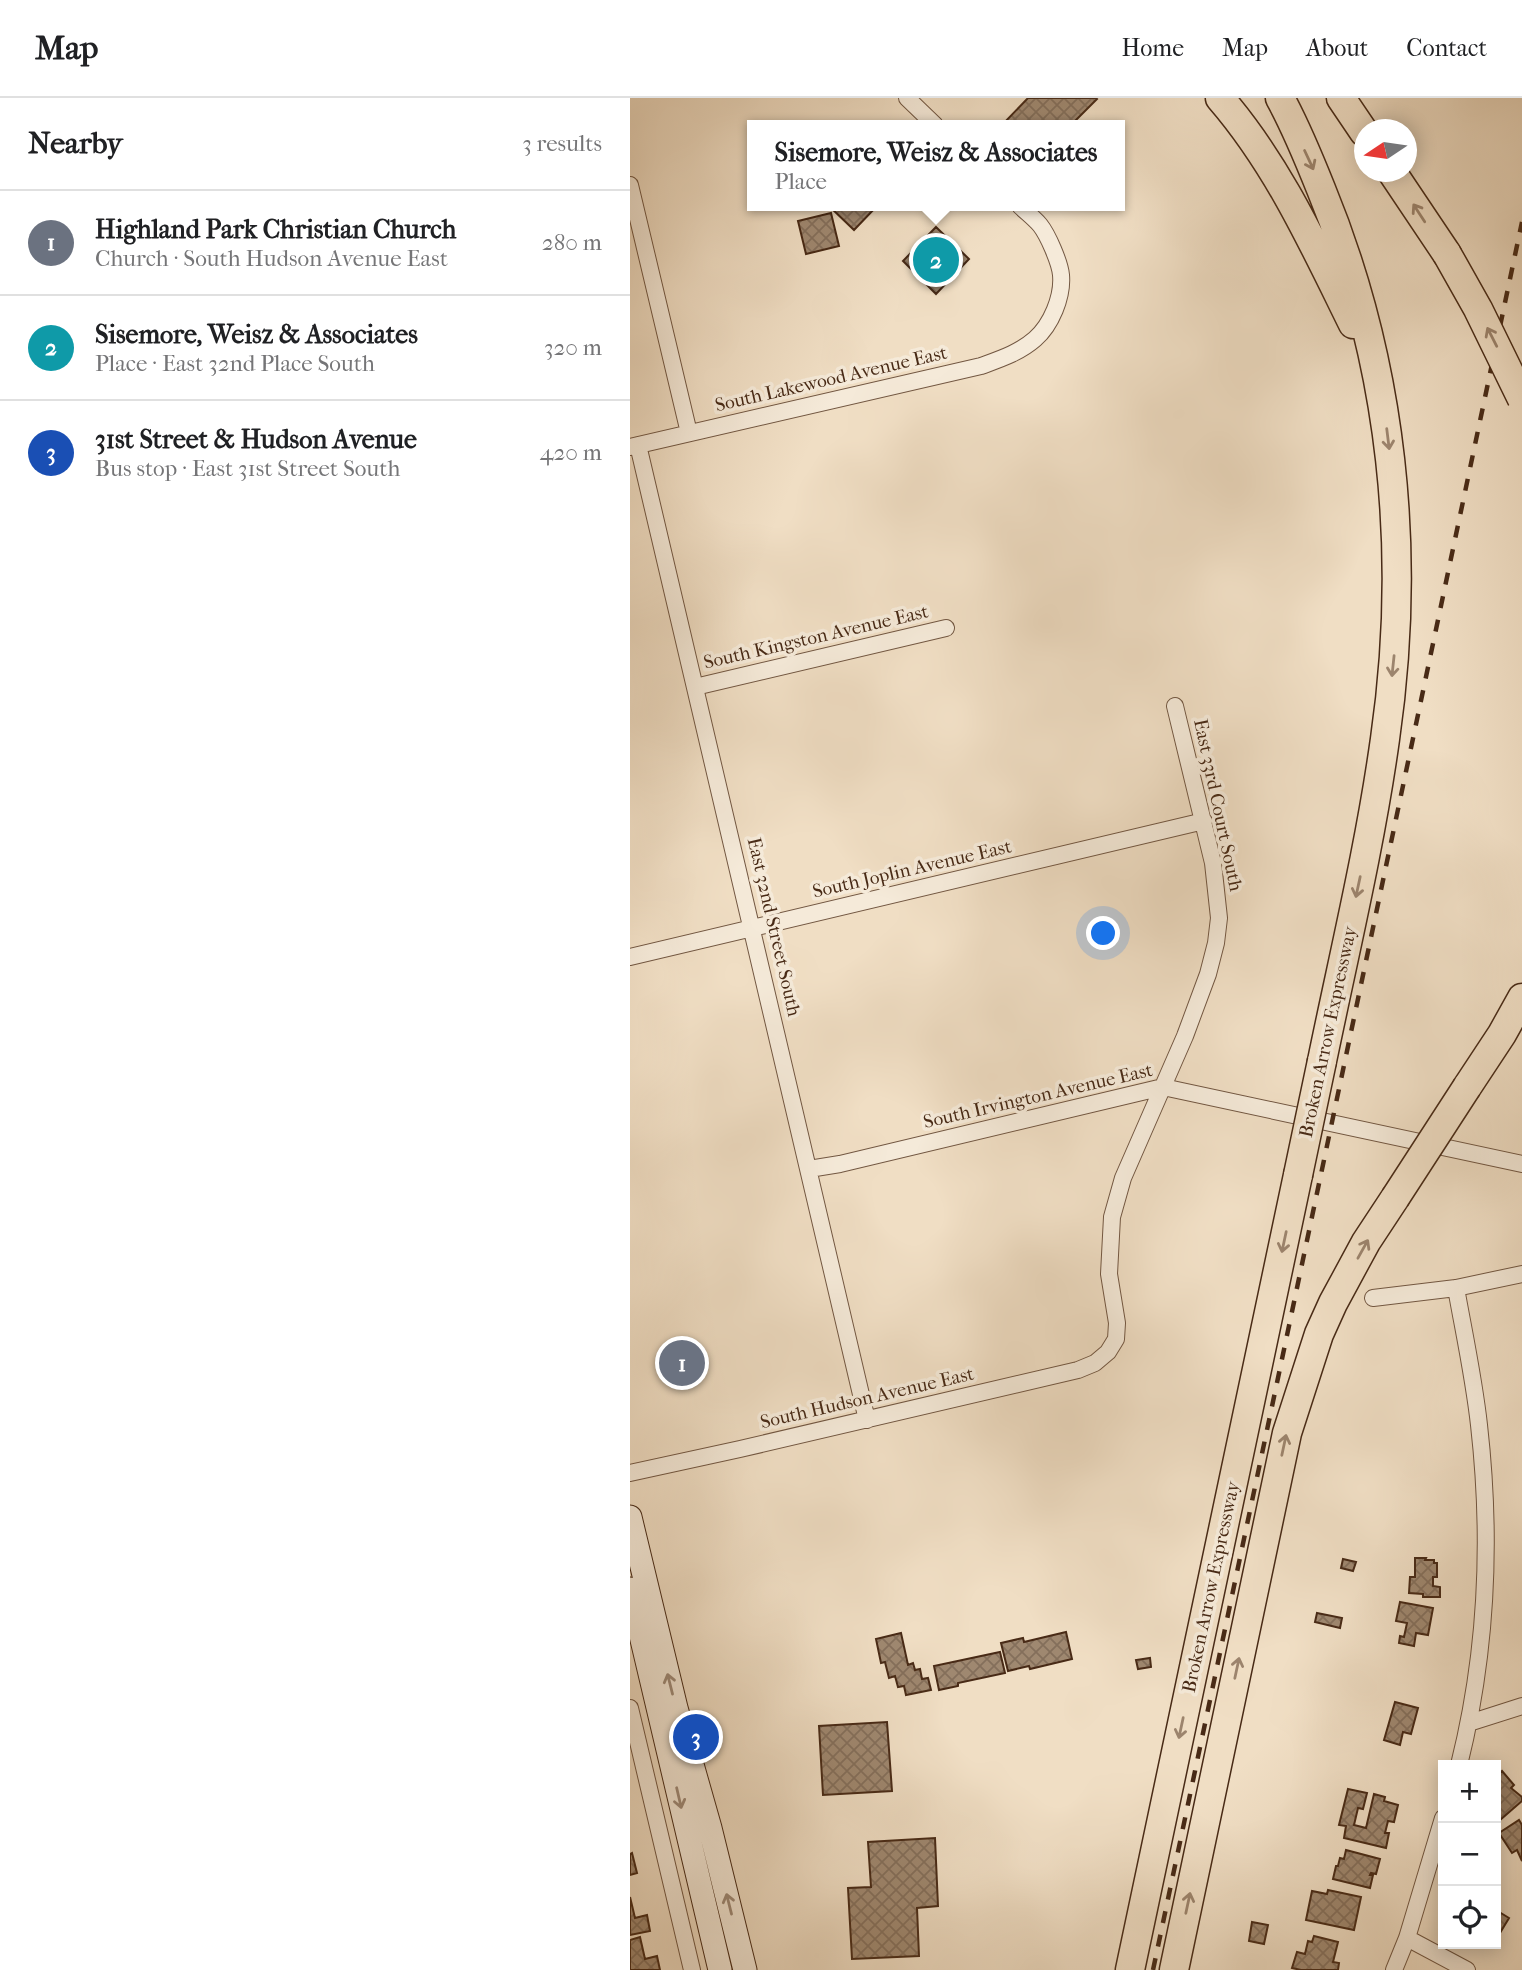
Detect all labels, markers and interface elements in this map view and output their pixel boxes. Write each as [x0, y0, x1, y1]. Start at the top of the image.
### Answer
text: Map [35, 29, 98, 68]
text: Home [1122, 34, 1184, 62]
text: Map [1222, 34, 1268, 62]
text: About [1306, 34, 1368, 62]
text: Contact [1406, 34, 1487, 62]
north arrow [1354, 119, 1417, 182]
popup [747, 120, 1125, 211]
text: Nearby [28, 126, 123, 161]
text: 3 results [522, 130, 602, 157]
text: Sisemore, Weisz & Associates [775, 137, 1097, 168]
one-way arrow [1303, 149, 1316, 170]
text: Place [775, 168, 827, 195]
one-way arrow [1412, 204, 1427, 223]
text: Highland Park Christian Church [95, 214, 456, 245]
text: 1 [47, 229, 55, 256]
text: 280 m [542, 229, 602, 256]
pin: 2 [913, 234, 959, 286]
text: Church · South Hudson Avenue East [95, 245, 448, 272]
text: Sisemore, Weisz & Associates [95, 319, 418, 350]
one-way arrow [1485, 328, 1499, 348]
text: 2 [45, 334, 57, 361]
text: 320 m [544, 334, 602, 361]
street label: South Lakewood Avenue East [713, 342, 949, 416]
text: Place · East 32nd Place South [95, 350, 375, 377]
text: 31st Street & Hudson Avenue [95, 424, 417, 455]
one-way arrow [1382, 427, 1395, 450]
text: 3 [46, 439, 56, 466]
text: 420 m [540, 439, 602, 466]
text: Bus stop · East 31st Street South [95, 455, 400, 482]
street label: South Kingston Avenue East [701, 600, 931, 674]
one-way arrow [1386, 654, 1399, 676]
street label: East 33rd Court South [1189, 717, 1247, 893]
street label: East 32nd Street South [743, 835, 805, 1019]
street label: South Joplin Avenue East [810, 835, 1014, 903]
one-way arrow [1351, 875, 1365, 898]
your location [1086, 916, 1120, 950]
street label: Broken Arrow Expressway [1295, 924, 1361, 1140]
street label: South Irvington Avenue East [921, 1059, 1155, 1133]
one-way arrow [1277, 1230, 1291, 1253]
one-way arrow [1356, 1240, 1370, 1260]
pin: 1 [659, 1337, 705, 1389]
street label: South Hudson Avenue East [758, 1363, 976, 1433]
one-way arrow [1278, 1434, 1292, 1457]
street label: Broken Arrow Expressway [1178, 1479, 1244, 1695]
one-way arrow [1230, 1657, 1244, 1680]
one-way arrow [663, 1673, 677, 1696]
pin: 3 [673, 1711, 719, 1763]
one-way arrow [1174, 1716, 1188, 1739]
map controls [1438, 1760, 1501, 1949]
button: + [1438, 1760, 1501, 1823]
one-way arrow [673, 1786, 686, 1809]
button: − [1438, 1823, 1501, 1886]
button: locate [1438, 1886, 1501, 1949]
one-way arrow [1181, 1892, 1195, 1915]
one-way arrow [722, 1893, 735, 1916]

